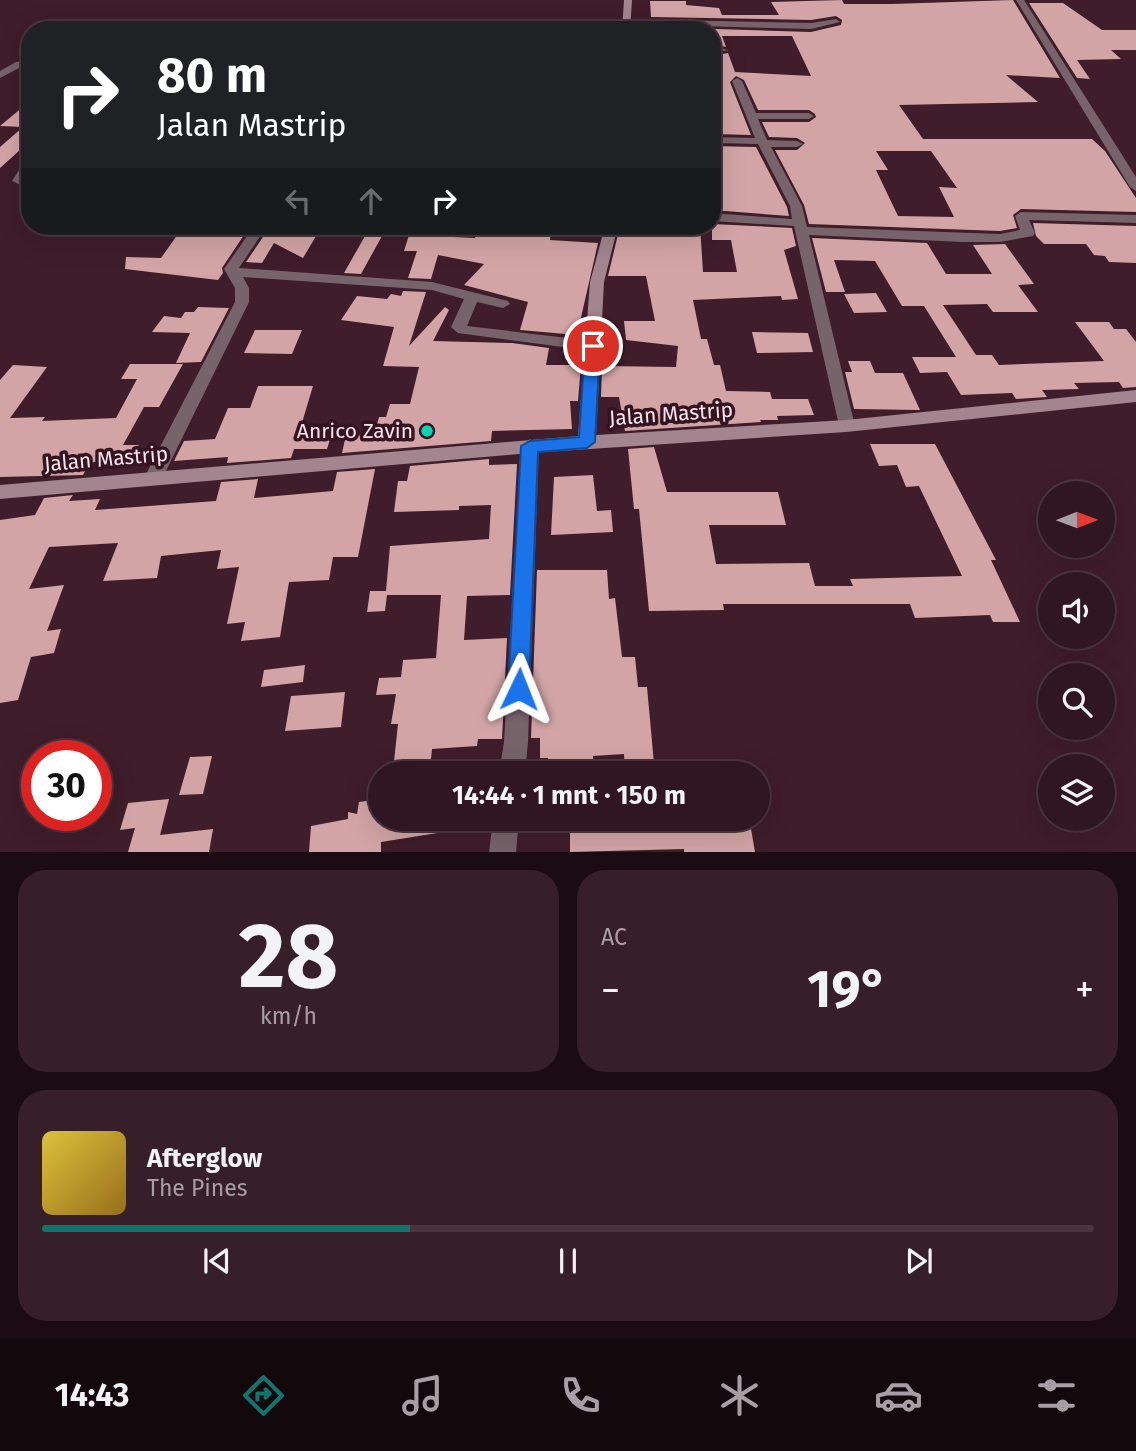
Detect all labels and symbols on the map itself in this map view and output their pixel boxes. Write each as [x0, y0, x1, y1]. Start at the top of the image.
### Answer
pin [563, 316, 623, 376]
street label: Jalan Mastrip [608, 397, 734, 431]
place label: Anrico Zavin [297, 418, 413, 444]
marker: Anrico Zavin [419, 423, 435, 439]
street label: Jalan Mastrip [43, 441, 169, 477]
north arrow [1038, 481, 1115, 558]
position arrow [482, 652, 556, 726]
speed limit sign: 30 [21, 740, 112, 831]

